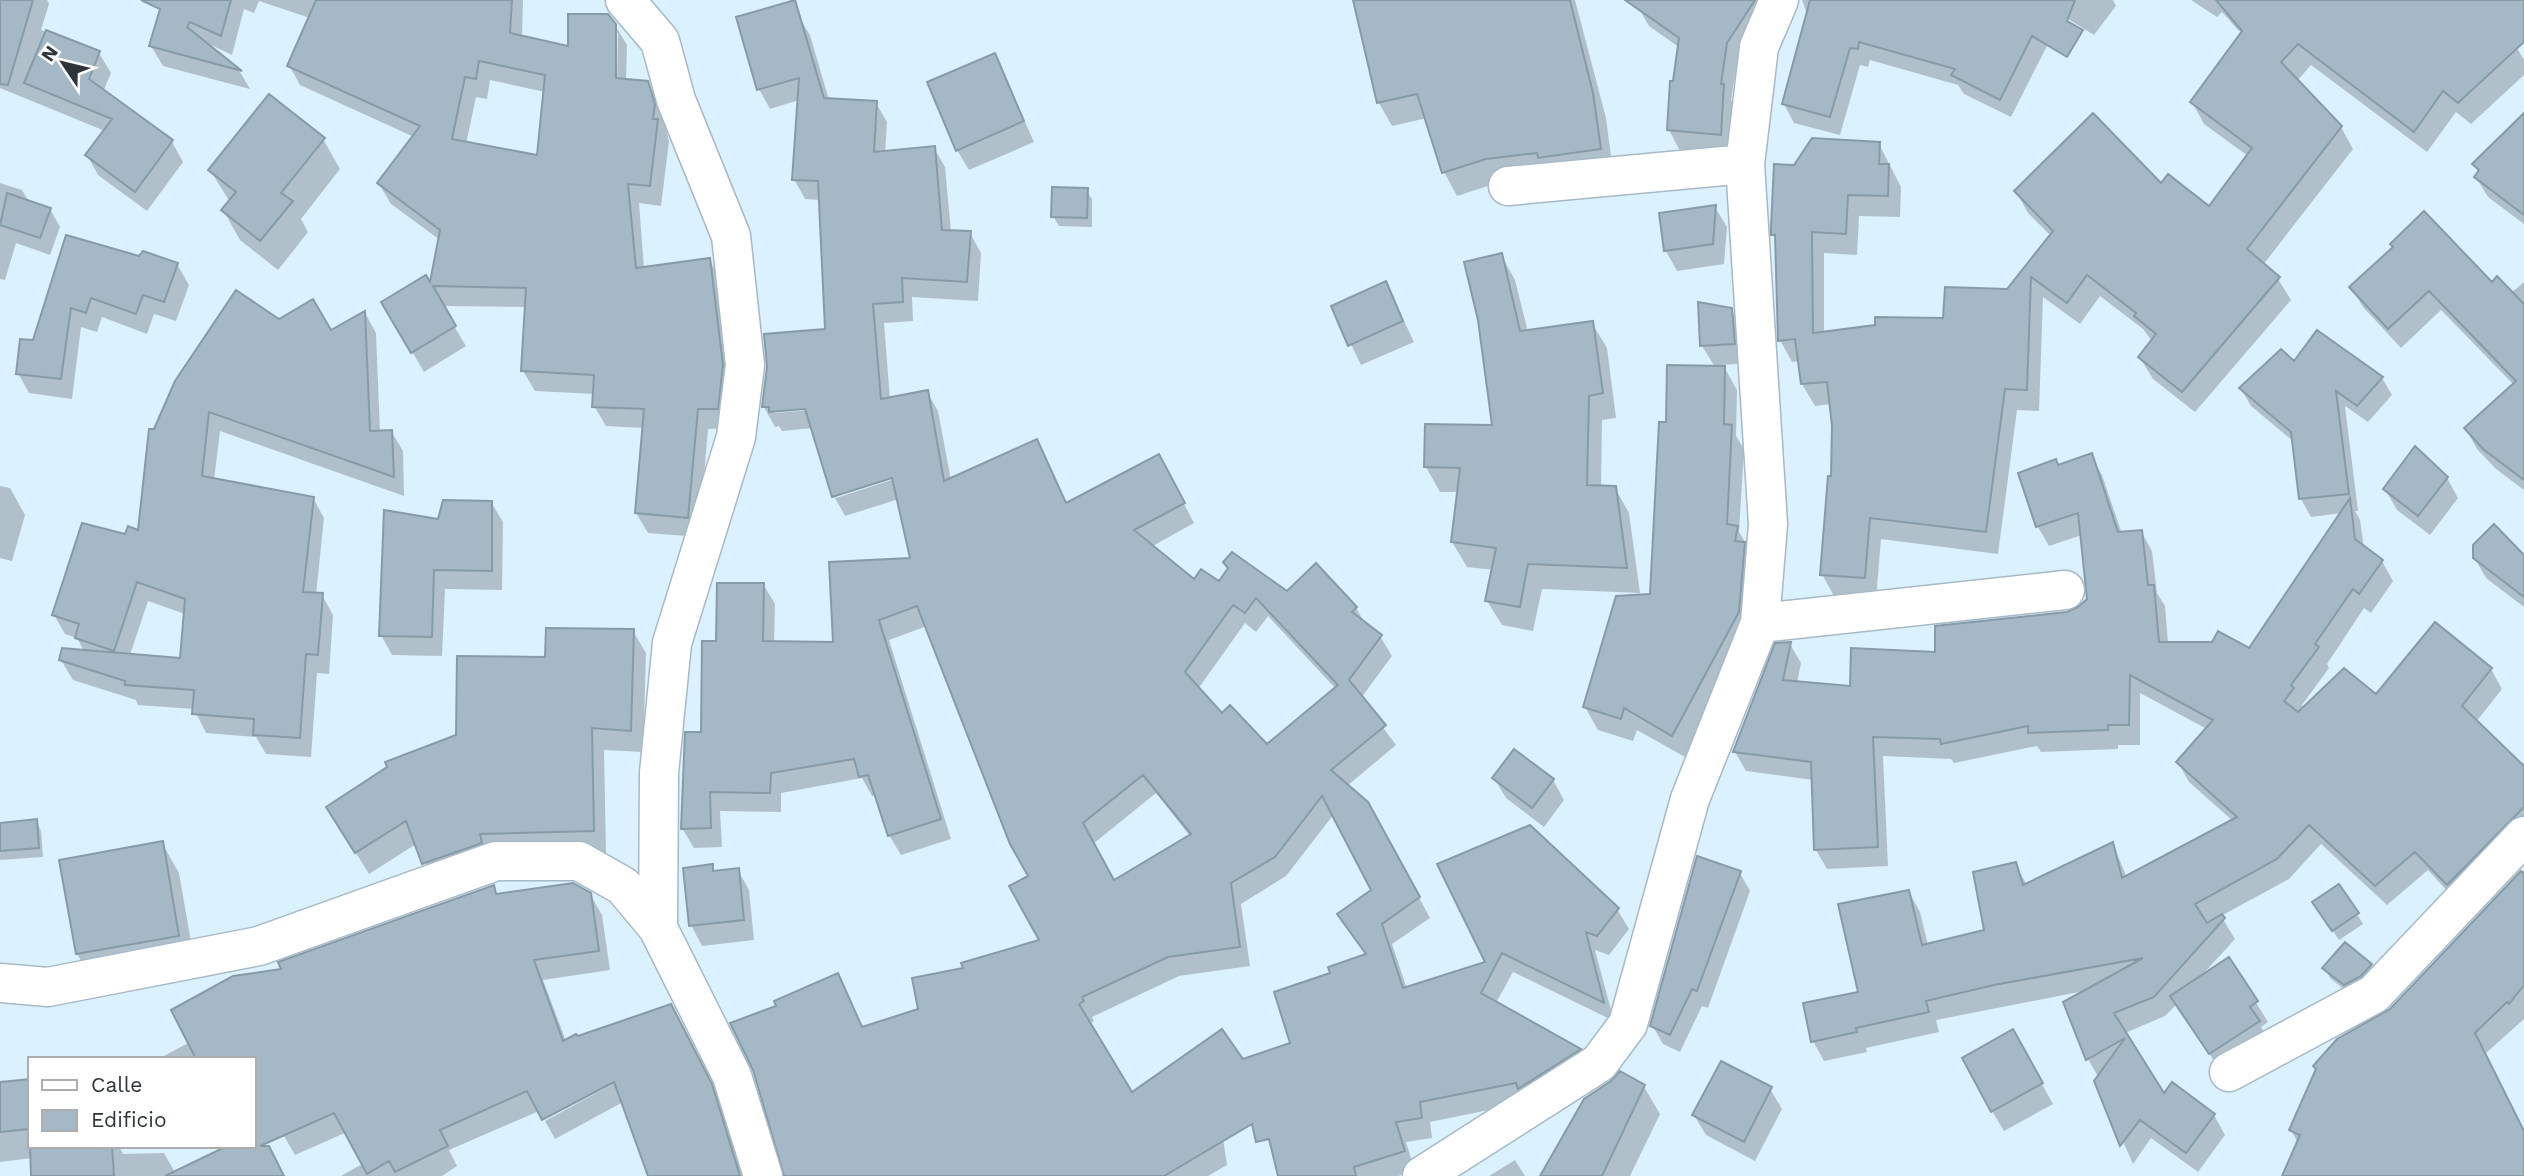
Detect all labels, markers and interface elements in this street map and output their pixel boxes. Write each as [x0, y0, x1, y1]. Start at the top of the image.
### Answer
north arrow [28, 28, 98, 98]
text: N [36, 41, 63, 66]
legend [28, 1057, 256, 1148]
text: Calle [91, 1072, 142, 1097]
text: Edificio [91, 1107, 167, 1132]

